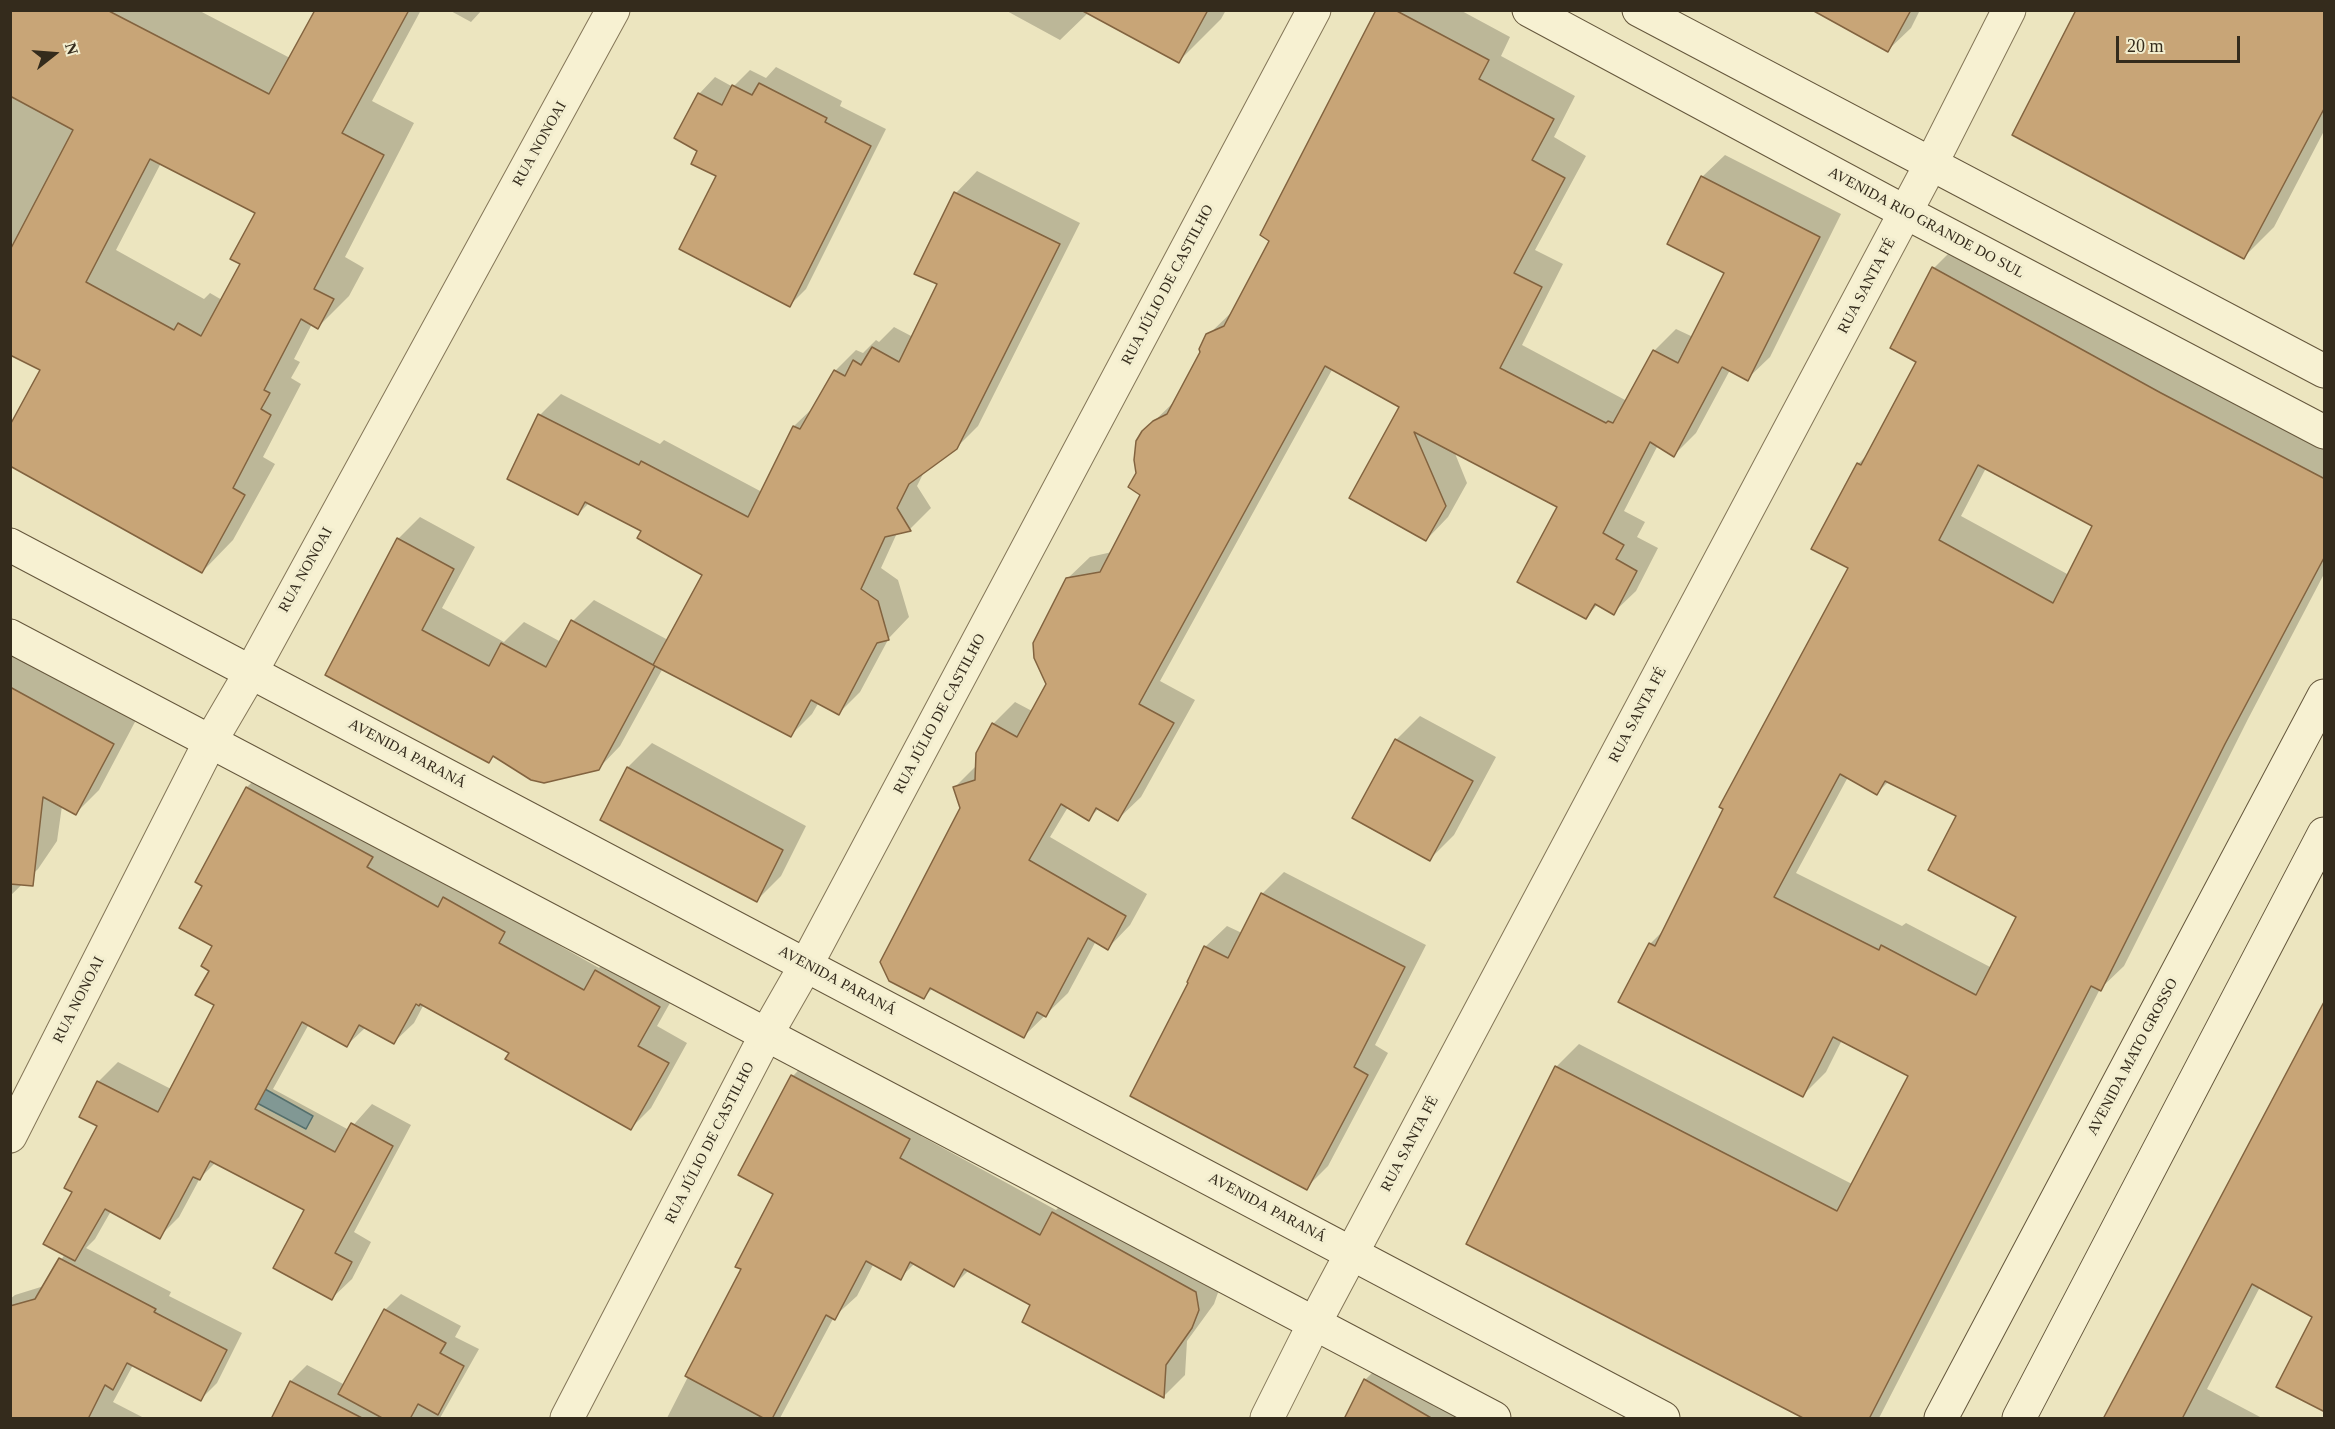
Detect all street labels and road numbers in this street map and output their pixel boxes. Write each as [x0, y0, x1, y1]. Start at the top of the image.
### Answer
street label: RUA NONOAI [509, 98, 571, 190]
street label: AVENIDA RIO GRANDE DO SUL [1825, 163, 2027, 283]
street label: RUA JÚLIO DE CASTILHO [1118, 202, 1218, 368]
street label: RUA SANTA FÉ [1834, 235, 1900, 337]
street label: RUA NONOAI [275, 524, 337, 616]
street label: RUA JÚLIO DE CASTILHO [890, 631, 990, 797]
street label: RUA SANTA FÉ [1605, 664, 1671, 766]
street label: AVENIDA PARANÁ [345, 715, 469, 793]
street label: AVENIDA PARANÁ [775, 942, 899, 1020]
street label: RUA NONOAI [50, 954, 108, 1046]
street label: AVENIDA MATO GROSSO [2084, 975, 2182, 1139]
street label: RUA JÚLIO DE CASTILHO [661, 1059, 759, 1227]
street label: RUA SANTA FÉ [1377, 1093, 1443, 1195]
street label: AVENIDA PARANÁ [1205, 1169, 1329, 1247]

